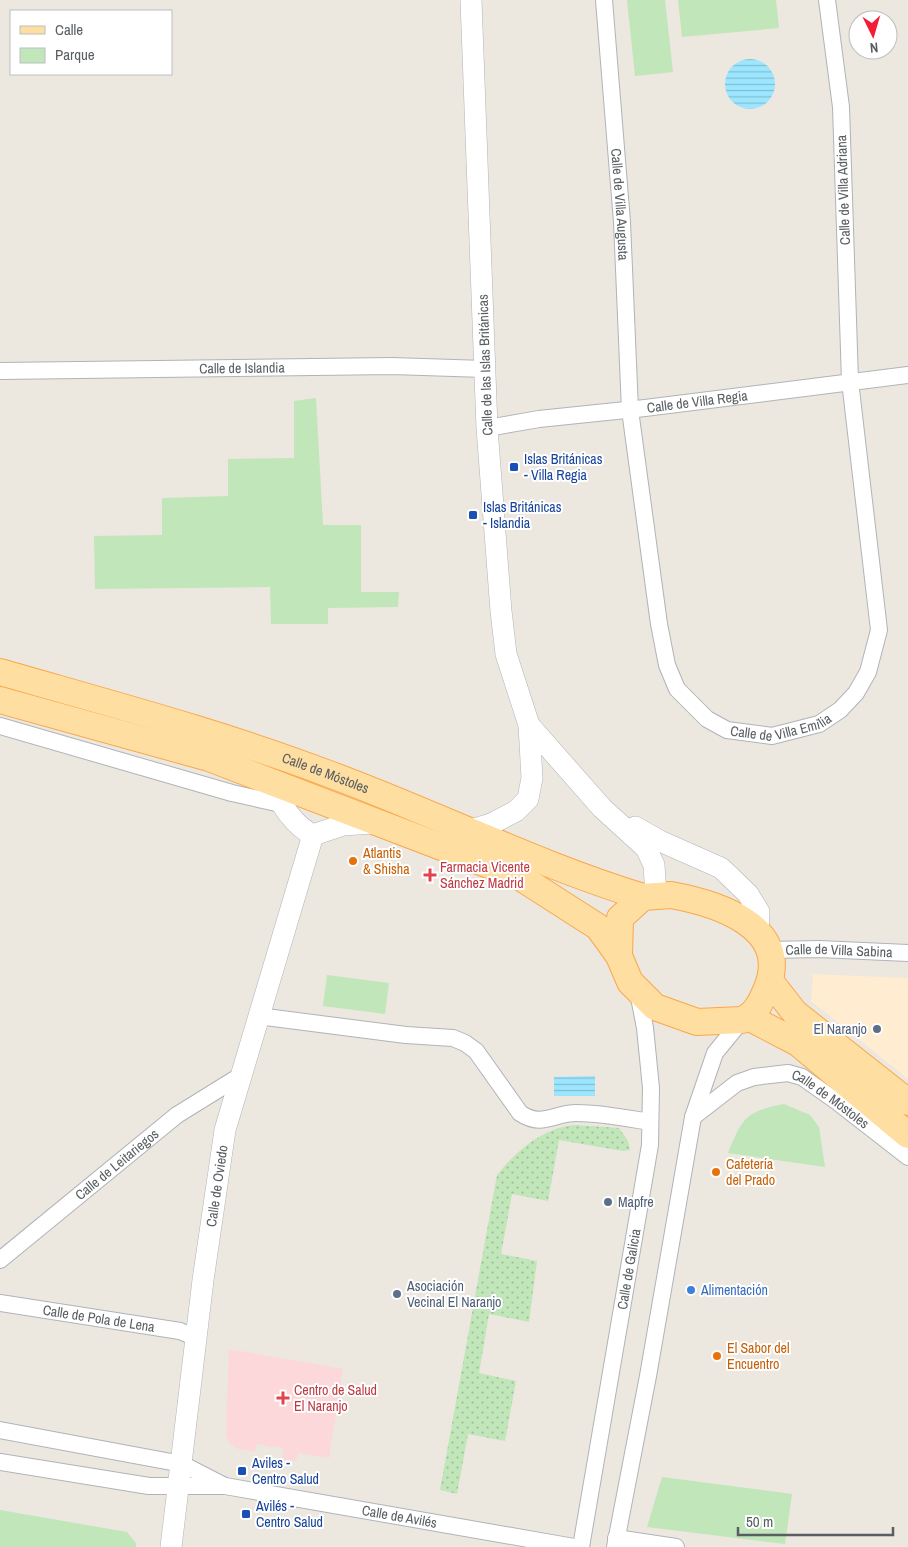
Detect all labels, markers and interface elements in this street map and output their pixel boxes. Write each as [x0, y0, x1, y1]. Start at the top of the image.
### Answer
legend [10, 10, 172, 75]
north arrow [848, 10, 898, 60]
text: Calle [55, 19, 83, 40]
text: N [869, 39, 879, 57]
text: Parque [55, 44, 95, 65]
street label: Calle de Villa Adriana [832, 134, 854, 245]
street label: Calle de Villa Augusta [607, 148, 633, 261]
street label: Calle de las Islas Británicas [474, 294, 496, 436]
street label: Calle de Islandia [199, 358, 286, 377]
street label: Calle de Villa Regia [646, 386, 749, 417]
place label: Islas Británicas - Villa Regia [524, 450, 603, 484]
marker: Islas Británicas - Villa Regia [508, 461, 520, 473]
place label: Islas Británicas - Islandia [483, 498, 562, 532]
marker: Islas Británicas - Islandia [467, 509, 479, 521]
street label: Calle de Villa Emilia [729, 709, 835, 745]
street label: Calle de Móstoles [280, 749, 372, 798]
place label: Atlantis & Shisha [362, 844, 410, 878]
marker: Atlantis & Shisha [347, 855, 359, 867]
place label: Farmacia Vicente Sánchez Madrid [440, 858, 530, 892]
marker: Farmacia Vicente Sánchez Madrid [424, 869, 436, 881]
street label: Calle de Villa Sabina [785, 940, 894, 961]
place label: El Naranjo [813, 1020, 867, 1038]
marker: El Naranjo [871, 1023, 883, 1035]
street label: Calle de Móstoles [790, 1066, 873, 1133]
street label: Calle de Leitariegos [71, 1125, 163, 1204]
street label: Calle de Oviedo [202, 1144, 232, 1228]
place label: Cafetería del Prado [726, 1155, 775, 1189]
marker: Cafetería del Prado [710, 1166, 722, 1178]
place label: Mapfre [618, 1193, 654, 1211]
marker: Mapfre [602, 1196, 614, 1208]
street label: Calle de Galicia [613, 1227, 645, 1311]
place label: Asociación Vecinal El Naranjo [406, 1277, 501, 1311]
place label: Alimentación [700, 1281, 768, 1299]
marker: Alimentación [685, 1284, 697, 1296]
marker: Asociación Vecinal El Naranjo [391, 1288, 403, 1300]
street label: Calle de Pola de Lena [42, 1301, 157, 1336]
place label: El Sabor del Encuentro [727, 1339, 790, 1373]
marker: El Sabor del Encuentro [711, 1350, 723, 1362]
place label: Centro de Salud El Naranjo [294, 1381, 377, 1415]
marker: Centro de Salud El Naranjo [276, 1391, 290, 1405]
place label: Aviles - Centro Salud [251, 1454, 319, 1488]
marker: Aviles - Centro Salud [236, 1465, 248, 1477]
place label: Avilés - Centro Salud [255, 1497, 323, 1531]
street label: Calle de Avilés [361, 1501, 439, 1532]
scale bar [738, 1504, 893, 1536]
marker: Avilés - Centro Salud [240, 1508, 252, 1520]
text: 50 m [746, 1511, 773, 1532]

